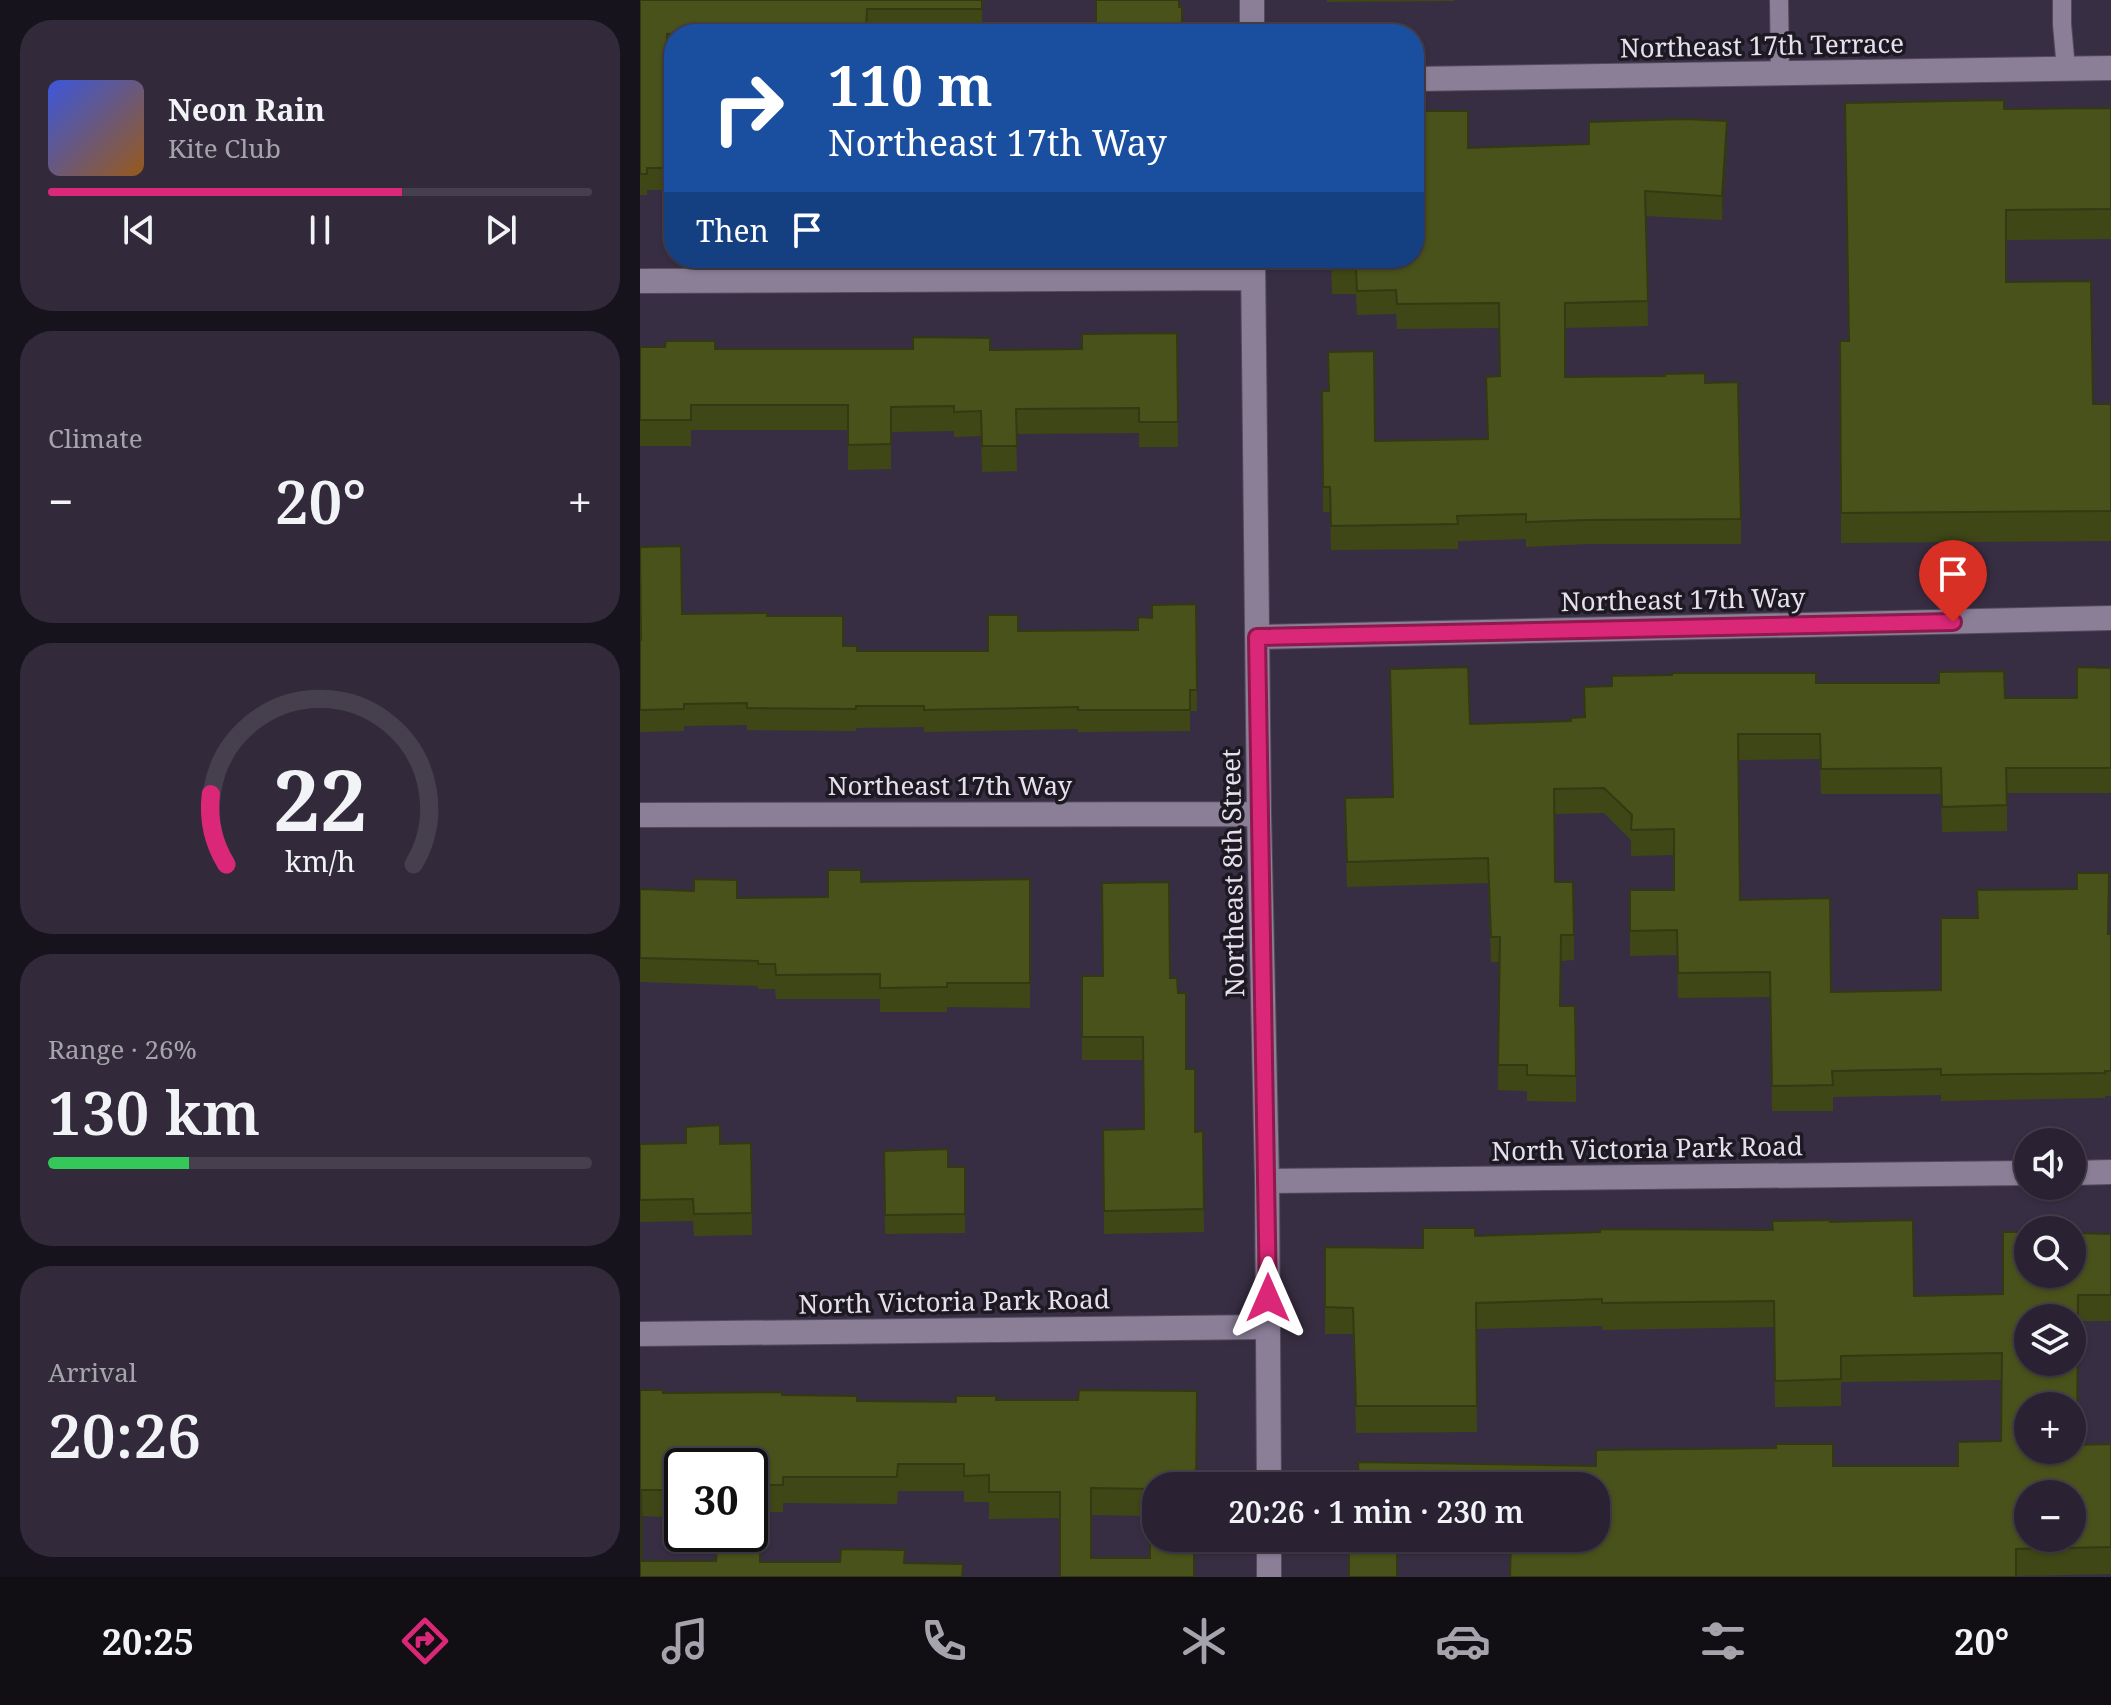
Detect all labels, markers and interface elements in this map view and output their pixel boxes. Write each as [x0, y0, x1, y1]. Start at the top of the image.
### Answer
street label: Northeast 17th Terrace [1620, 25, 1904, 65]
text: 110 m [828, 46, 993, 122]
icon: right [696, 56, 800, 160]
text: Neon Rain [168, 89, 325, 130]
text: Northeast 17th Way [828, 118, 1167, 167]
text: Kite Club [168, 130, 281, 166]
icon: previous [117, 208, 161, 252]
icon: pause [298, 208, 342, 252]
icon: next [479, 208, 523, 252]
icon: arrive [785, 208, 829, 252]
text: Then [696, 210, 769, 251]
text: Climate [48, 420, 143, 456]
text: 20° [275, 460, 366, 542]
text: − [48, 471, 73, 531]
text: + [567, 471, 592, 531]
pin [1919, 540, 1987, 622]
icon: arrive [1931, 552, 1975, 596]
street label: Northeast 17th Way [1560, 579, 1806, 619]
text: 22 [273, 741, 367, 854]
street label: Northeast 8th Street [1212, 749, 1252, 998]
street label: Northeast 17th Way [828, 767, 1073, 803]
text: km/h [285, 841, 355, 880]
text: Range · 26% [48, 1031, 197, 1067]
text: 130 km [48, 1071, 260, 1153]
street label: North Victoria Park Road [1491, 1127, 1803, 1169]
map controls [2014, 1128, 2086, 1552]
button: sound [2014, 1128, 2086, 1200]
button: search [2014, 1216, 2086, 1288]
position arrow [1226, 1256, 1310, 1340]
street label: North Victoria Park Road [798, 1280, 1110, 1322]
button: layers [2014, 1304, 2086, 1376]
text: Arrival [48, 1354, 137, 1390]
button: + [2014, 1392, 2086, 1464]
text: 20:26 [48, 1394, 201, 1476]
speed limit sign: 30 [664, 1448, 768, 1552]
button: − [2014, 1480, 2086, 1552]
text: 20:26 · 1 min · 230 m [1228, 1491, 1524, 1532]
icon: directions [397, 1613, 453, 1669]
icon: music [657, 1613, 713, 1669]
icon: phone [916, 1613, 972, 1669]
icon: climate [1176, 1613, 1232, 1669]
icon: car [1435, 1613, 1491, 1669]
icon: filters [1695, 1613, 1751, 1669]
text: 20:25 [102, 1617, 194, 1666]
text: 20° [1954, 1617, 2009, 1666]

